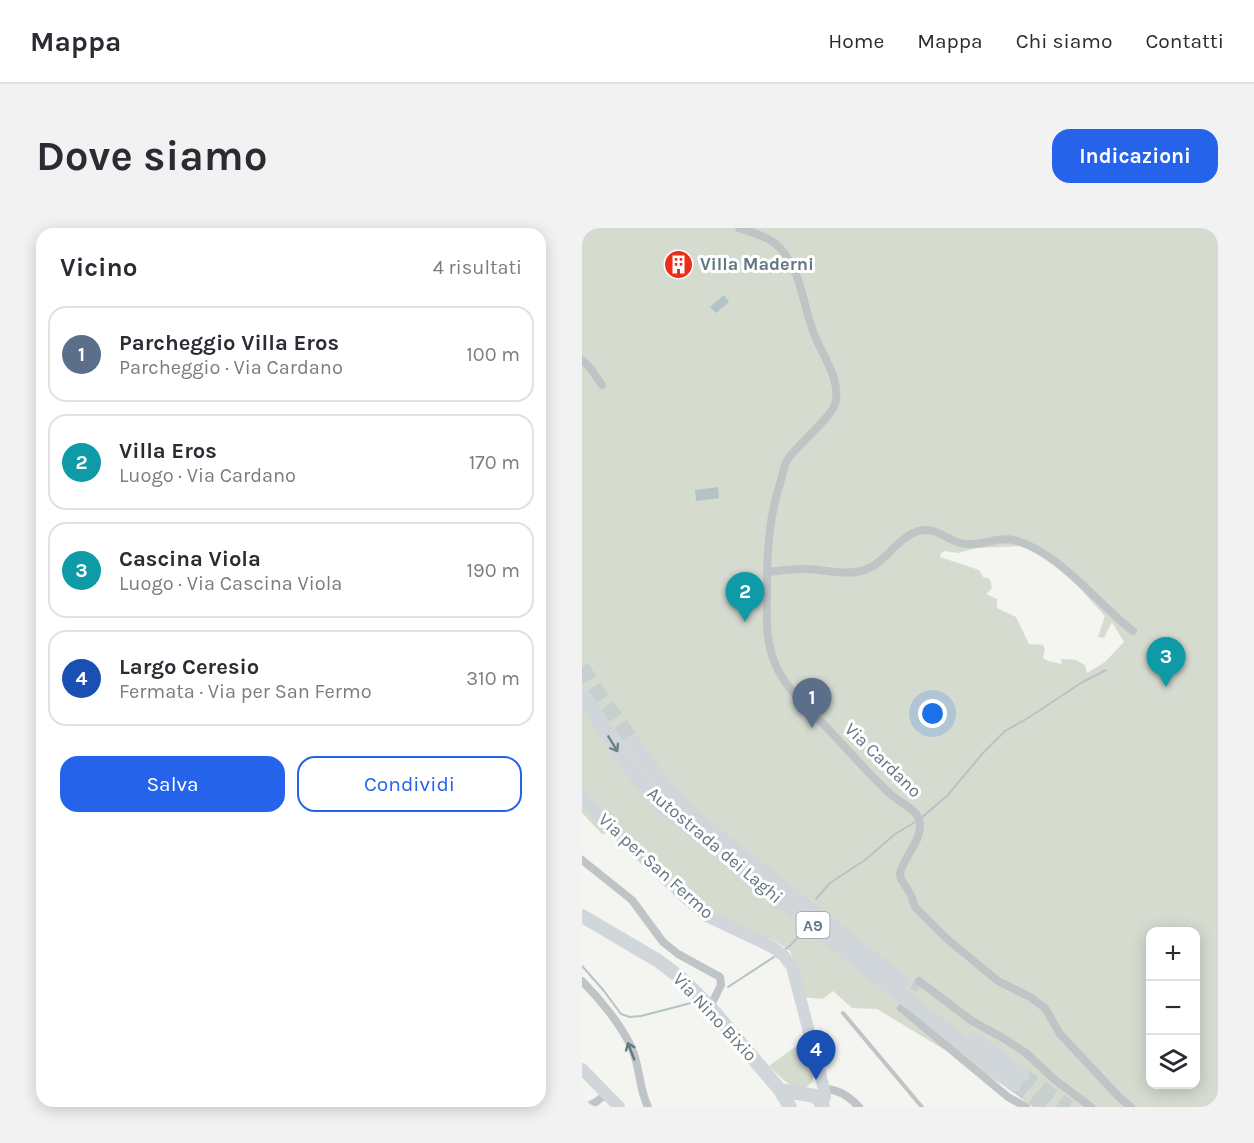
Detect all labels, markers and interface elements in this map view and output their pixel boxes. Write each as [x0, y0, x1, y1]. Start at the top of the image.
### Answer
text: Mappa [30, 25, 121, 58]
text: Home [828, 29, 884, 53]
text: Mappa [917, 29, 983, 53]
text: Chi siamo [1016, 29, 1112, 53]
text: Contatti [1145, 29, 1224, 53]
button: Indicazioni [1052, 129, 1218, 183]
text: Dove siamo [36, 131, 267, 181]
building icon: Villa Maderni [663, 248, 695, 280]
text: Vicino [60, 252, 137, 283]
place label: Villa Maderni [700, 253, 814, 275]
text: 4 risultati [433, 256, 522, 279]
text: Parcheggio Villa Eros [119, 330, 339, 356]
text: 1 [78, 343, 85, 366]
text: 100 m [466, 343, 520, 366]
text: Parcheggio · Via Cardano [119, 356, 343, 379]
text: Villa Eros [119, 438, 217, 464]
text: 2 [75, 451, 88, 474]
text: 170 m [469, 451, 520, 474]
text: Luogo · Via Cardano [119, 464, 296, 487]
text: Cascina Viola [119, 546, 261, 572]
text: 3 [75, 559, 88, 582]
text: 190 m [466, 559, 520, 582]
text: Luogo · Via Cascina Viola [119, 572, 342, 595]
pin: 2 [726, 572, 764, 622]
pin: 3 [1146, 638, 1186, 687]
text: Largo Ceresio [119, 654, 259, 680]
text: 4 [76, 667, 87, 690]
text: 310 m [466, 667, 520, 690]
pin: 1 [792, 678, 832, 728]
text: Fermata · Via per San Fermo [119, 680, 372, 703]
your location [918, 699, 947, 728]
street label: Via Cardano [840, 718, 926, 802]
one-way arrow [608, 735, 620, 752]
button: Salva [60, 756, 285, 812]
button: Condividi [297, 756, 522, 812]
street label: Autostrada dei Laghi [643, 782, 787, 908]
street label: Via per San Fermo [594, 808, 718, 924]
road number: A9 [796, 912, 830, 938]
map controls [1146, 927, 1200, 1089]
button: + [1146, 927, 1200, 981]
street label: Via Nino Bixio [668, 968, 762, 1066]
button: − [1146, 981, 1200, 1035]
pin: 4 [796, 1030, 836, 1080]
button: layers [1146, 1035, 1200, 1089]
one-way arrow [625, 1043, 636, 1061]

